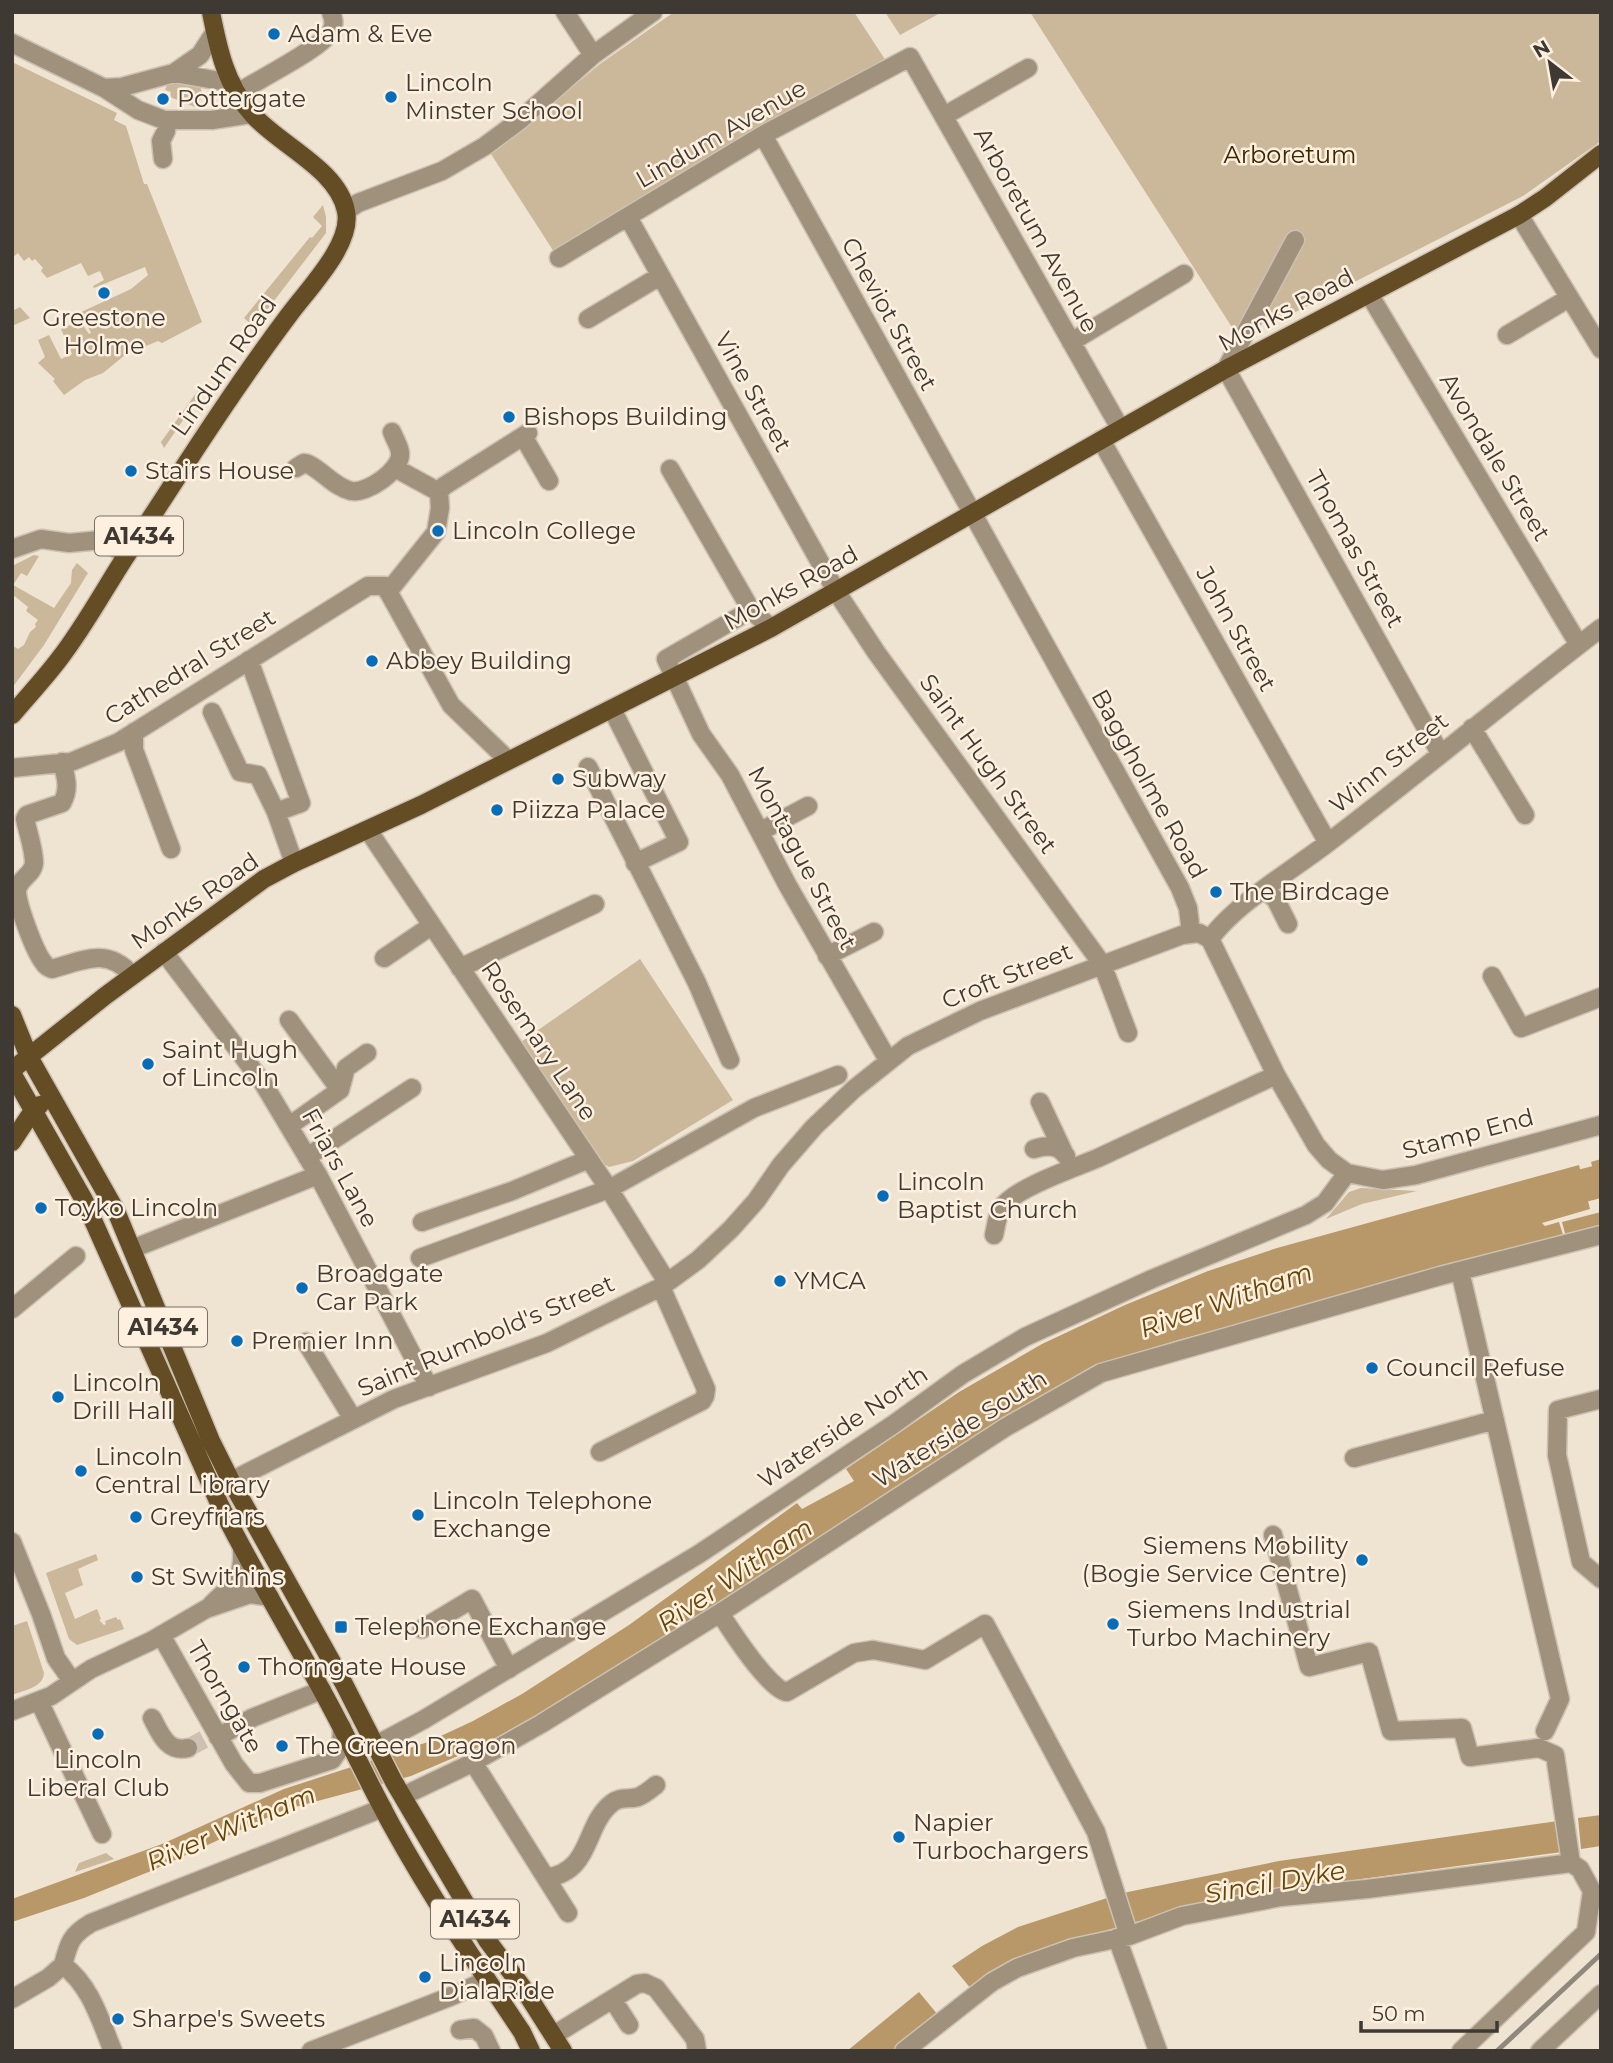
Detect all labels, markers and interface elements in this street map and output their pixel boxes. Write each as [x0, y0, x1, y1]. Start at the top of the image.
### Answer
place label: Adam & Eve [288, 19, 433, 48]
marker: Adam & Eve [266, 26, 282, 42]
north arrow [1515, 28, 1585, 98]
text: N [1529, 35, 1554, 63]
place label: Lincoln Minster School [405, 68, 583, 125]
street label: Lindum Avenue [631, 73, 811, 194]
place label: Pottergate [177, 84, 306, 113]
marker: Lincoln Minster School [383, 89, 399, 105]
marker: Pottergate [155, 91, 171, 107]
street label: Arboretum Avenue [968, 122, 1105, 337]
park label: Arboretum [1223, 140, 1357, 169]
street label: Cheviot Street [835, 232, 944, 396]
street label: Monks Road [1213, 262, 1358, 357]
marker: Greestone Holme [96, 285, 112, 301]
street label: Lindum Road [165, 290, 282, 441]
place label: Greestone Holme [42, 303, 166, 360]
street label: Vine Street [709, 327, 798, 457]
street label: Avondale Street [1434, 368, 1557, 546]
place label: Bishops Building [523, 402, 727, 431]
marker: Bishops Building [501, 409, 517, 425]
place label: Stairs House [145, 456, 294, 485]
marker: Stairs House [123, 463, 139, 479]
street label: Thomas Street [1300, 465, 1411, 633]
road number: A1434 [95, 516, 183, 556]
place label: Lincoln College [452, 516, 636, 545]
marker: Lincoln College [430, 523, 446, 539]
street label: Monks Road [719, 539, 863, 636]
street label: John Street [1190, 560, 1283, 697]
street label: Cathedral Street [99, 602, 281, 731]
place label: Abbey Building [386, 646, 572, 675]
marker: Abbey Building [364, 653, 380, 669]
street label: Saint Hugh Street [914, 668, 1063, 859]
street label: Baggholme Road [1085, 684, 1213, 883]
street label: Winn Street [1324, 706, 1454, 819]
street label: Montague Street [742, 761, 863, 955]
place label: Subway [572, 764, 666, 793]
marker: Subway [550, 771, 566, 787]
place label: Piizza Palace [511, 795, 666, 824]
marker: Piizza Palace [489, 802, 505, 818]
street label: Monks Road [125, 846, 264, 955]
place label: The Birdcage [1230, 877, 1390, 906]
marker: The Birdcage [1208, 884, 1224, 900]
street label: Croft Street [937, 936, 1077, 1015]
street label: Rosemary Lane [475, 956, 603, 1126]
place label: Saint Hugh of Lincoln [162, 1035, 298, 1092]
marker: Saint Hugh of Lincoln [140, 1056, 156, 1072]
street label: Stamp End [1399, 1102, 1537, 1165]
street label: Friars Lane [296, 1103, 385, 1232]
place label: Lincoln Baptist Church [897, 1167, 1078, 1224]
marker: Lincoln Baptist Church [875, 1188, 891, 1204]
place label: Toyko Lincoln [55, 1193, 218, 1222]
marker: Toyko Lincoln [33, 1200, 49, 1216]
water label: River Witham [1135, 1255, 1317, 1345]
place label: Broadgate Car Park [316, 1259, 443, 1316]
place label: YMCA [794, 1266, 866, 1295]
street label: Saint Rumbold's Street [353, 1268, 619, 1403]
marker: YMCA [772, 1273, 788, 1289]
marker: Broadgate Car Park [294, 1280, 310, 1296]
road number: A1434 [119, 1308, 207, 1346]
place label: Premier Inn [251, 1326, 394, 1355]
marker: Premier Inn [229, 1333, 245, 1349]
place label: Council Refuse [1386, 1353, 1565, 1382]
street label: Waterside North [752, 1359, 933, 1494]
marker: Council Refuse [1364, 1360, 1380, 1376]
street label: Waterside South [867, 1363, 1052, 1494]
place label: Lincoln Drill Hall [72, 1368, 174, 1425]
marker: Lincoln Drill Hall [50, 1389, 66, 1405]
place label: Lincoln Central Library [95, 1442, 270, 1499]
marker: Lincoln Central Library [73, 1463, 89, 1479]
place label: Lincoln Telephone Exchange [432, 1486, 652, 1543]
place label: Greyfriars [150, 1502, 265, 1531]
marker: Lincoln Telephone Exchange [410, 1507, 426, 1523]
marker: Greyfriars [128, 1509, 144, 1525]
water label: River Witham [651, 1511, 819, 1639]
place label: Siemens Mobility (Bogie Service Centre) [1082, 1531, 1348, 1588]
marker: Siemens Mobility (Bogie Service Centre) [1354, 1552, 1370, 1568]
place label: St Swithins [151, 1562, 284, 1591]
marker: St Swithins [129, 1569, 145, 1585]
place label: Siemens Industrial Turbo Machinery [1127, 1595, 1351, 1652]
place label: Telephone Exchange [355, 1612, 606, 1641]
marker: Siemens Industrial Turbo Machinery [1105, 1616, 1121, 1632]
marker: Telephone Exchange [333, 1619, 349, 1635]
street label: Thorngate [182, 1635, 269, 1758]
place label: Thorngate House [258, 1652, 466, 1681]
marker: Thorngate House [236, 1659, 252, 1675]
marker: Lincoln Liberal Club [90, 1726, 106, 1742]
place label: The Green Dragon [296, 1731, 517, 1760]
marker: The Green Dragon [274, 1738, 290, 1754]
place label: Lincoln Liberal Club [27, 1745, 169, 1802]
water label: River Witham [142, 1778, 320, 1878]
place label: Napier Turbochargers [913, 1808, 1089, 1865]
marker: Napier Turbochargers [891, 1829, 907, 1845]
water label: Sincil Dyke [1202, 1854, 1348, 1910]
road number: A1434 [431, 1900, 519, 1938]
place label: Lincoln DialaRide [439, 1948, 555, 2005]
marker: Lincoln DialaRide [417, 1969, 433, 1985]
scale bar [1361, 1990, 1498, 2034]
text: 50 m [1372, 2001, 1426, 2026]
place label: Sharpe's Sweets [132, 2004, 325, 2033]
marker: Sharpe's Sweets [110, 2011, 126, 2027]

